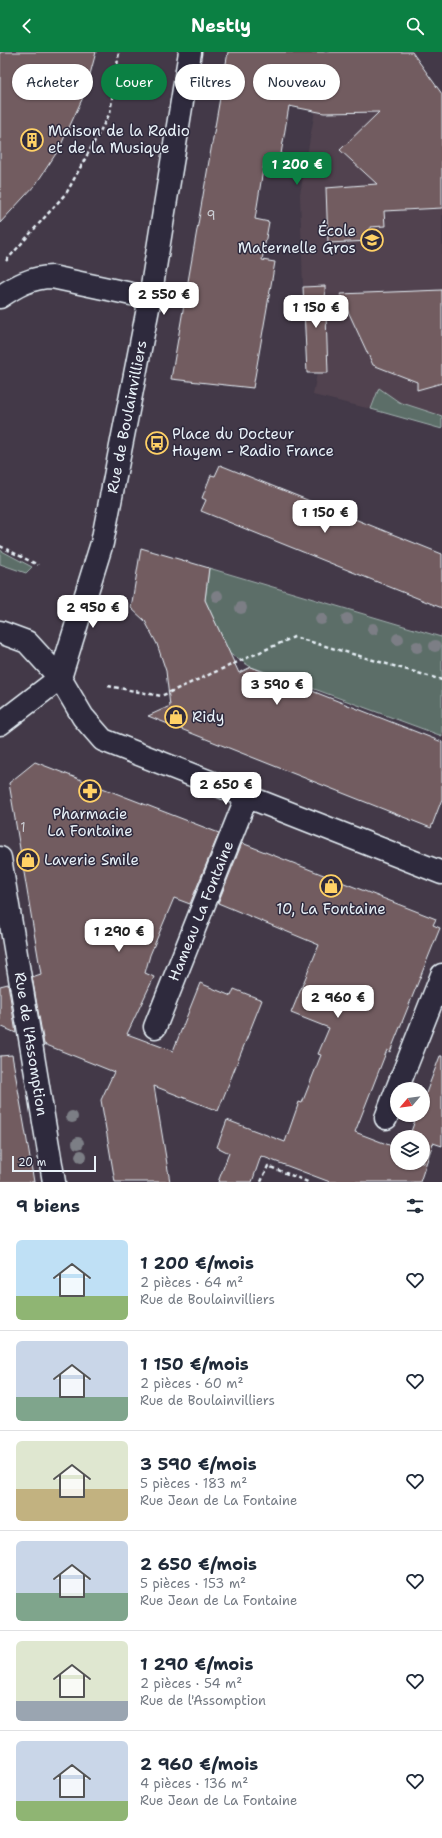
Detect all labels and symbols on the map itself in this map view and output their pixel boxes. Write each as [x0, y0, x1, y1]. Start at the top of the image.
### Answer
place label: Maison de la Radio et de la Musique [48, 121, 190, 158]
building icon: Maison de la Radio et de la Musique [19, 127, 45, 153]
pin: 1 200 € [260, 152, 334, 186]
house number: 9 [206, 207, 216, 224]
place label: École Maternelle Gros [238, 220, 356, 258]
school or university icon: École Maternelle Gros [359, 227, 385, 253]
pin: 2 550 € [127, 282, 201, 316]
pin: 1 150 € [279, 295, 353, 329]
street label: Rue de Boulainvilliers [102, 339, 152, 495]
place label: Place du Docteur Hayem - Radio France [172, 424, 334, 461]
bus stop icon: Place du Docteur Hayem - Radio France [144, 430, 170, 456]
pin: 1 150 € [288, 500, 362, 534]
pin: 2 950 € [56, 595, 130, 629]
pin: 3 590 € [240, 672, 314, 706]
shop icon: Ridy [163, 704, 189, 730]
place label: Ridy [192, 707, 224, 727]
pin: 2 650 € [189, 772, 263, 806]
pharmacy icon: Pharmacie La Fontaine [77, 778, 103, 804]
place label: Pharmacie La Fontaine [47, 804, 133, 841]
house number: 1 [20, 819, 26, 836]
street label: Hameau La Fontaine [164, 838, 238, 984]
shop icon: Laverie Smile [15, 847, 41, 873]
place label: Laverie Smile [44, 850, 139, 870]
shop icon: 10, La Fontaine [318, 873, 344, 899]
place label: 10, La Fontaine [276, 899, 386, 919]
pin: 1 290 € [82, 919, 156, 953]
street label: Rue de l'Assomption [10, 971, 52, 1117]
pin: 2 960 € [301, 985, 375, 1019]
north arrow [390, 1082, 430, 1122]
scale bar [12, 1154, 96, 1173]

